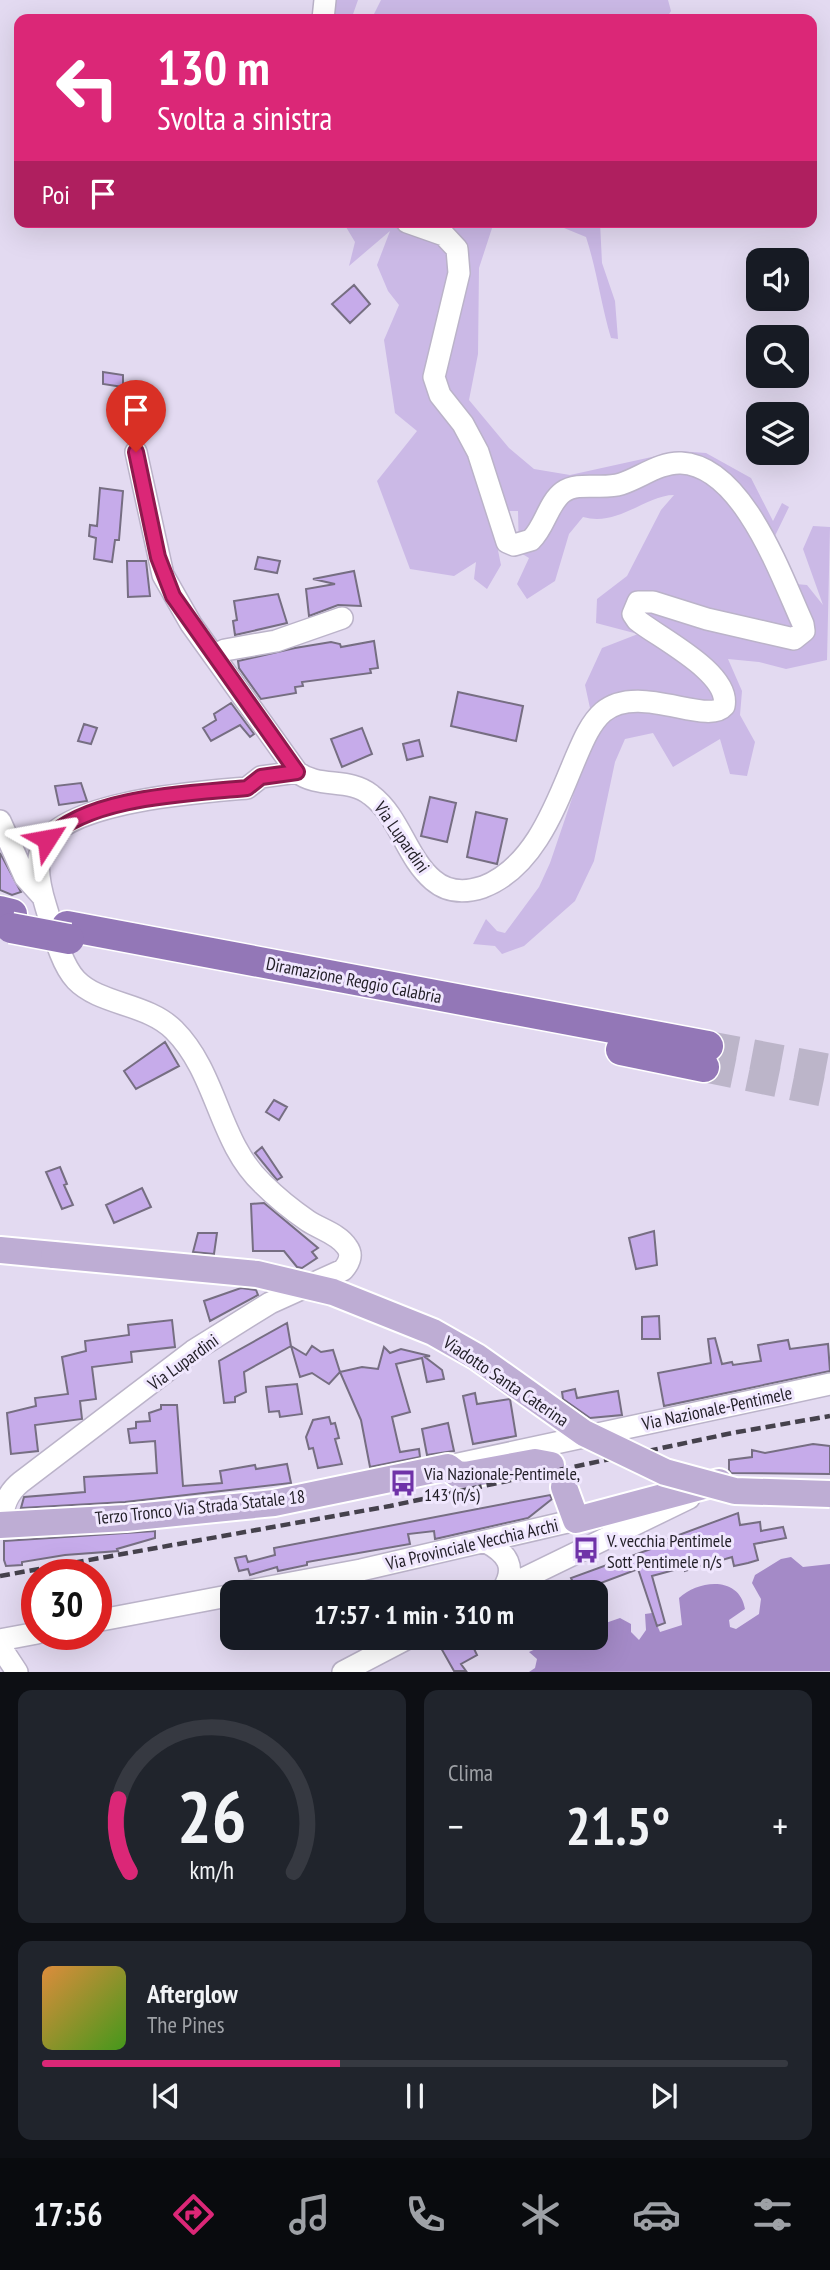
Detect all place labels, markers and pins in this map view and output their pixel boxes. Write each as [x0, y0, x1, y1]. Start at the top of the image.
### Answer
pin [106, 380, 166, 452]
place label: Via Nazionale-Pentimele, 143 (n/s) [423, 1462, 580, 1506]
bus stop icon: Via Nazionale-Pentimele, 143 (n/s) [388, 1468, 418, 1498]
place label: V. vecchia Pentimele Sott Pentimele n/s [606, 1529, 732, 1573]
bus stop icon: V. vecchia Pentimele Sott Pentimele n/s [571, 1535, 601, 1565]

